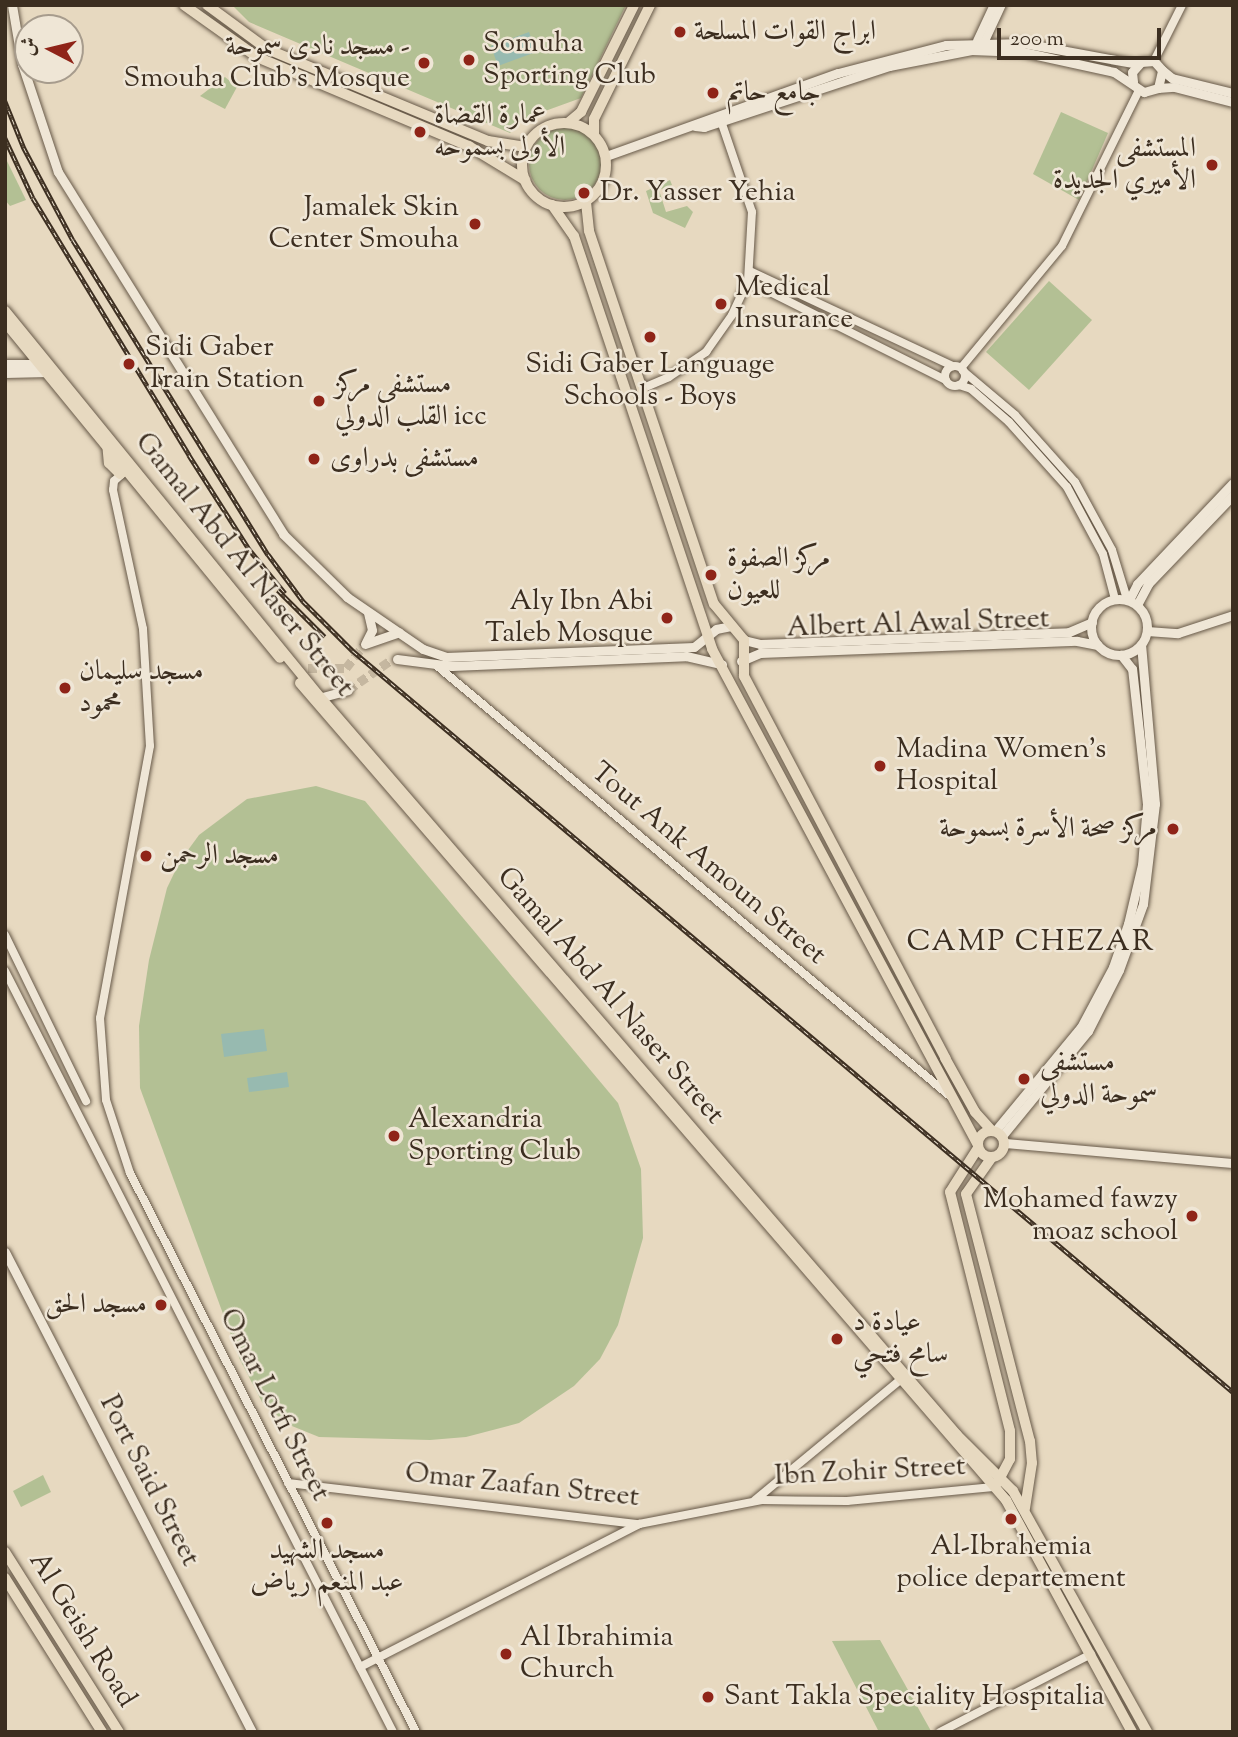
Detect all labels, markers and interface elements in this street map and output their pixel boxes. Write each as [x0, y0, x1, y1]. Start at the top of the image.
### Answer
north arrow [14, 14, 84, 84]
scale bar [1000, 14, 1164, 58]
place label: ابراج القوات المسلحة [694, 15, 876, 49]
marker: ابراج القوات المسلحة [672, 24, 688, 40]
text: 200 m [1010, 25, 1064, 55]
place label: Somuha Sporting Club [483, 27, 656, 93]
place label: مسجد نادى سموحة - Smouha Club's Mosque [124, 30, 410, 96]
text: ش [15, 36, 44, 58]
marker: Somuha Sporting Club [461, 52, 477, 68]
marker: مسجد نادى سموحة - Smouha Club's Mosque [416, 55, 432, 71]
place label: جامع حاتم [727, 76, 821, 110]
marker: جامع حاتم [705, 85, 721, 101]
place label: عمارة القضاة الأولى بسموحه [434, 99, 565, 165]
marker: عمارة القضاة الأولى بسموحه [412, 124, 428, 140]
place label: المستشفى الأميري الجديدة [1053, 132, 1196, 198]
marker: المستشفى الأميري الجديدة [1202, 155, 1222, 175]
place label: Dr. Yasser Yehia [600, 176, 795, 210]
marker: Dr. Yasser Yehia [574, 183, 594, 203]
place label: Jamalek Skin Center Smouha [268, 191, 459, 257]
marker: Jamalek Skin Center Smouha [465, 214, 485, 234]
place label: Medical Insurance [735, 271, 853, 337]
marker: Medical Insurance [713, 296, 729, 312]
marker: Sidi Gaber Language Schools - Boys [642, 329, 658, 345]
place label: Sidi Gaber Train Station [145, 331, 304, 397]
place label: Sidi Gaber Language Schools - Boys [525, 348, 775, 414]
marker: Sidi Gaber Train Station [119, 354, 139, 374]
place label: مستشفى مركز القلب الدولي icc [335, 368, 487, 434]
marker: مستشفى مركز القلب الدولي icc [309, 391, 329, 411]
street label: Gamal Abd Al Naser Street [127, 426, 361, 704]
place label: مستشفى بدراوى [330, 442, 479, 476]
marker: مستشفى بدراوى [304, 449, 324, 469]
place label: مركز الصفوة للعيون [727, 542, 830, 608]
marker: مركز الصفوة للعيون [701, 565, 721, 585]
place label: Aly Ibn Abi Taleb Mosque [485, 585, 653, 651]
street label: Albert Al Awal Street [786, 603, 1050, 645]
marker: Aly Ibn Abi Taleb Mosque [659, 610, 675, 626]
place label: مسجد سليمان محمود [79, 655, 204, 721]
marker: مسجد سليمان محمود [57, 680, 73, 696]
place label: Madina Women's Hospital [896, 733, 1106, 799]
street label: Tout Ank Amoun Street [584, 756, 832, 972]
marker: Madina Women's Hospital [870, 756, 890, 776]
place label: مركز صحة الأسرة بسموحة [939, 812, 1157, 846]
marker: مركز صحة الأسرة بسموحة [1163, 819, 1183, 839]
place label: مسجد الرحمن [160, 839, 279, 873]
marker: مسجد الرحمن [138, 848, 154, 864]
street label: Gamal Abd Al Naser Street [489, 861, 731, 1131]
district label: CAMP CHEZAR [908, 925, 1154, 961]
place label: مستشفى سموحة الدولي [1040, 1046, 1158, 1112]
marker: مستشفى سموحة الدولي [1014, 1069, 1034, 1089]
place label: Alexandria Sporting Club [408, 1103, 581, 1169]
marker: Alexandria Sporting Club [386, 1128, 402, 1144]
place label: Mohamed fawzy moaz school [983, 1183, 1178, 1249]
marker: Mohamed fawzy moaz school [1184, 1208, 1200, 1224]
place label: مسجد الحق [45, 1288, 147, 1322]
marker: مسجد الحق [153, 1297, 169, 1313]
street label: Omar Lotfi Street [211, 1303, 337, 1507]
place label: عيادة د سامح فتحي [853, 1306, 948, 1372]
marker: عيادة د سامح فتحي [827, 1329, 847, 1349]
street label: Port Said Street [91, 1390, 207, 1572]
street label: Ibn Zohir Street [774, 1450, 966, 1494]
street label: Omar Zaafan Street [403, 1457, 641, 1515]
marker: Al-Ibrahemia police departement [1003, 1511, 1019, 1527]
marker: مسجد الشهيد عبد المنعم رياض [319, 1515, 335, 1531]
place label: Al-Ibrahemia police departement [896, 1530, 1126, 1596]
place label: مسجد الشهيد عبد المنعم رياض [250, 1534, 404, 1600]
street label: Al Geish Road [21, 1546, 143, 1714]
place label: Al Ibrahimia Church [520, 1621, 673, 1687]
marker: Al Ibrahimia Church [498, 1646, 514, 1662]
place label: Sant Takla Speciality Hospitalia [724, 1680, 1104, 1714]
marker: Sant Takla Speciality Hospitalia [698, 1687, 718, 1707]

